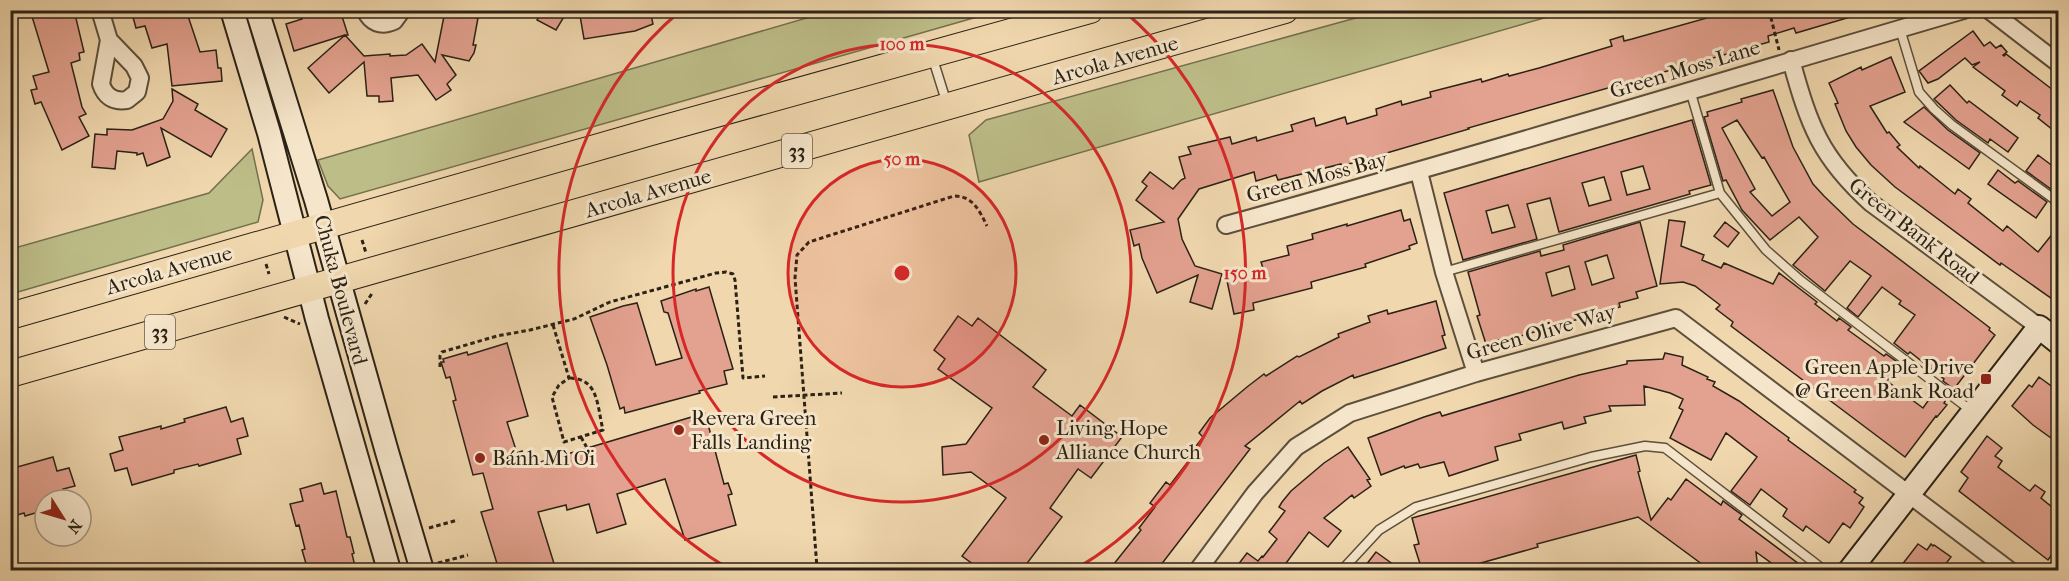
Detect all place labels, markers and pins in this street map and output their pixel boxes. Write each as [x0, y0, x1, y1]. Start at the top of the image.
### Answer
centre of rings [892, 263, 912, 283]
place label: Green Apple Drive @ Green Bank Road [1795, 355, 1975, 403]
marker: Green Apple Drive @ Green Bank Road [1979, 372, 1993, 386]
place label: Revera Green Falls Landing [691, 406, 816, 454]
place label: Living Hope Alliance Church [1055, 416, 1201, 464]
marker: Revera Green Falls Landing [672, 423, 686, 437]
marker: Living Hope Alliance Church [1037, 433, 1051, 447]
place label: Bánh Mì Ơi [492, 446, 595, 470]
marker: Bánh Mì Ơi [473, 451, 487, 465]

